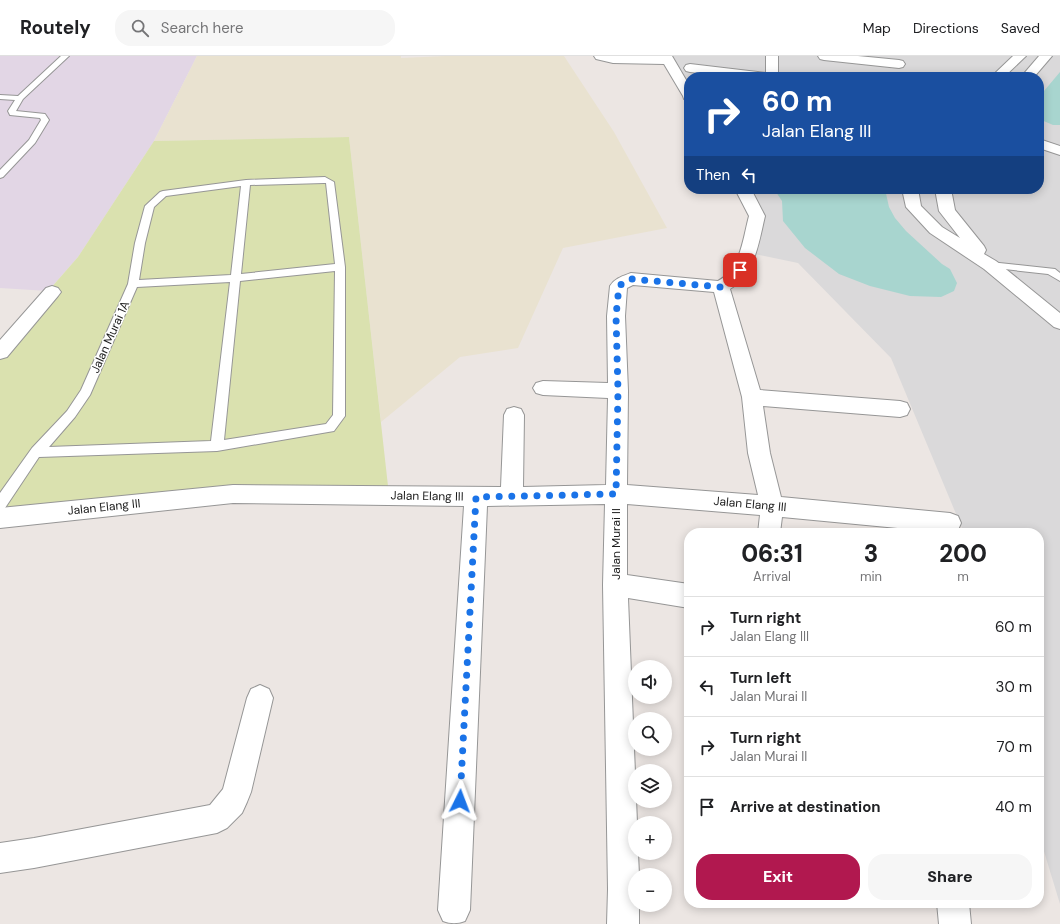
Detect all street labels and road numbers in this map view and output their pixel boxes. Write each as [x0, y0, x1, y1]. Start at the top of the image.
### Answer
street label: Jalan Murai 1A [87, 298, 133, 376]
street label: Jalan Elang III [390, 487, 464, 505]
street label: Jalan Elang III [713, 493, 787, 515]
street label: Jalan Elang III [67, 495, 141, 519]
street label: Jalan Murai II [608, 508, 624, 580]

